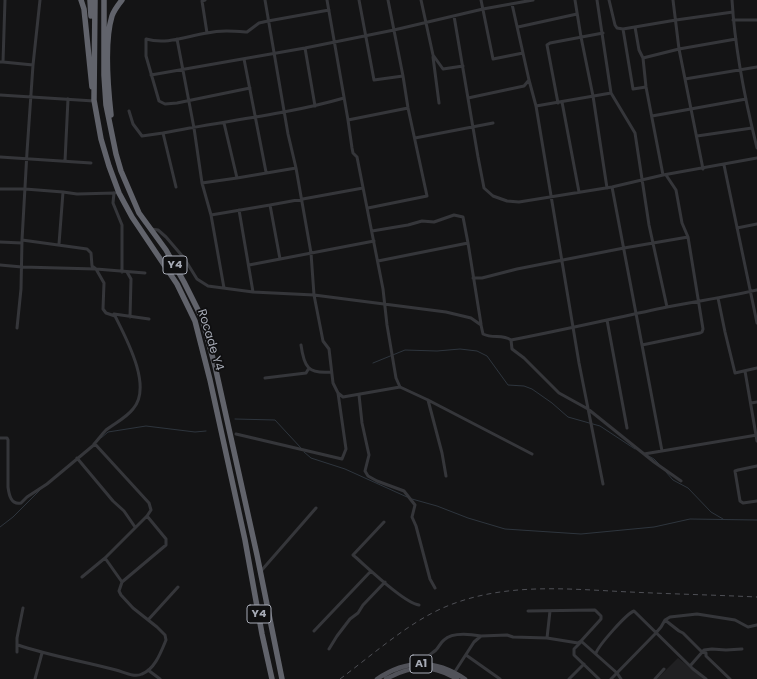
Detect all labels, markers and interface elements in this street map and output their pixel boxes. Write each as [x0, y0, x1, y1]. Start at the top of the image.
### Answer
road number: Y4 [163, 256, 187, 274]
street label: Rocade Y4 [194, 307, 226, 373]
road number: Y4 [247, 605, 271, 623]
road number: A1 [410, 655, 432, 673]

